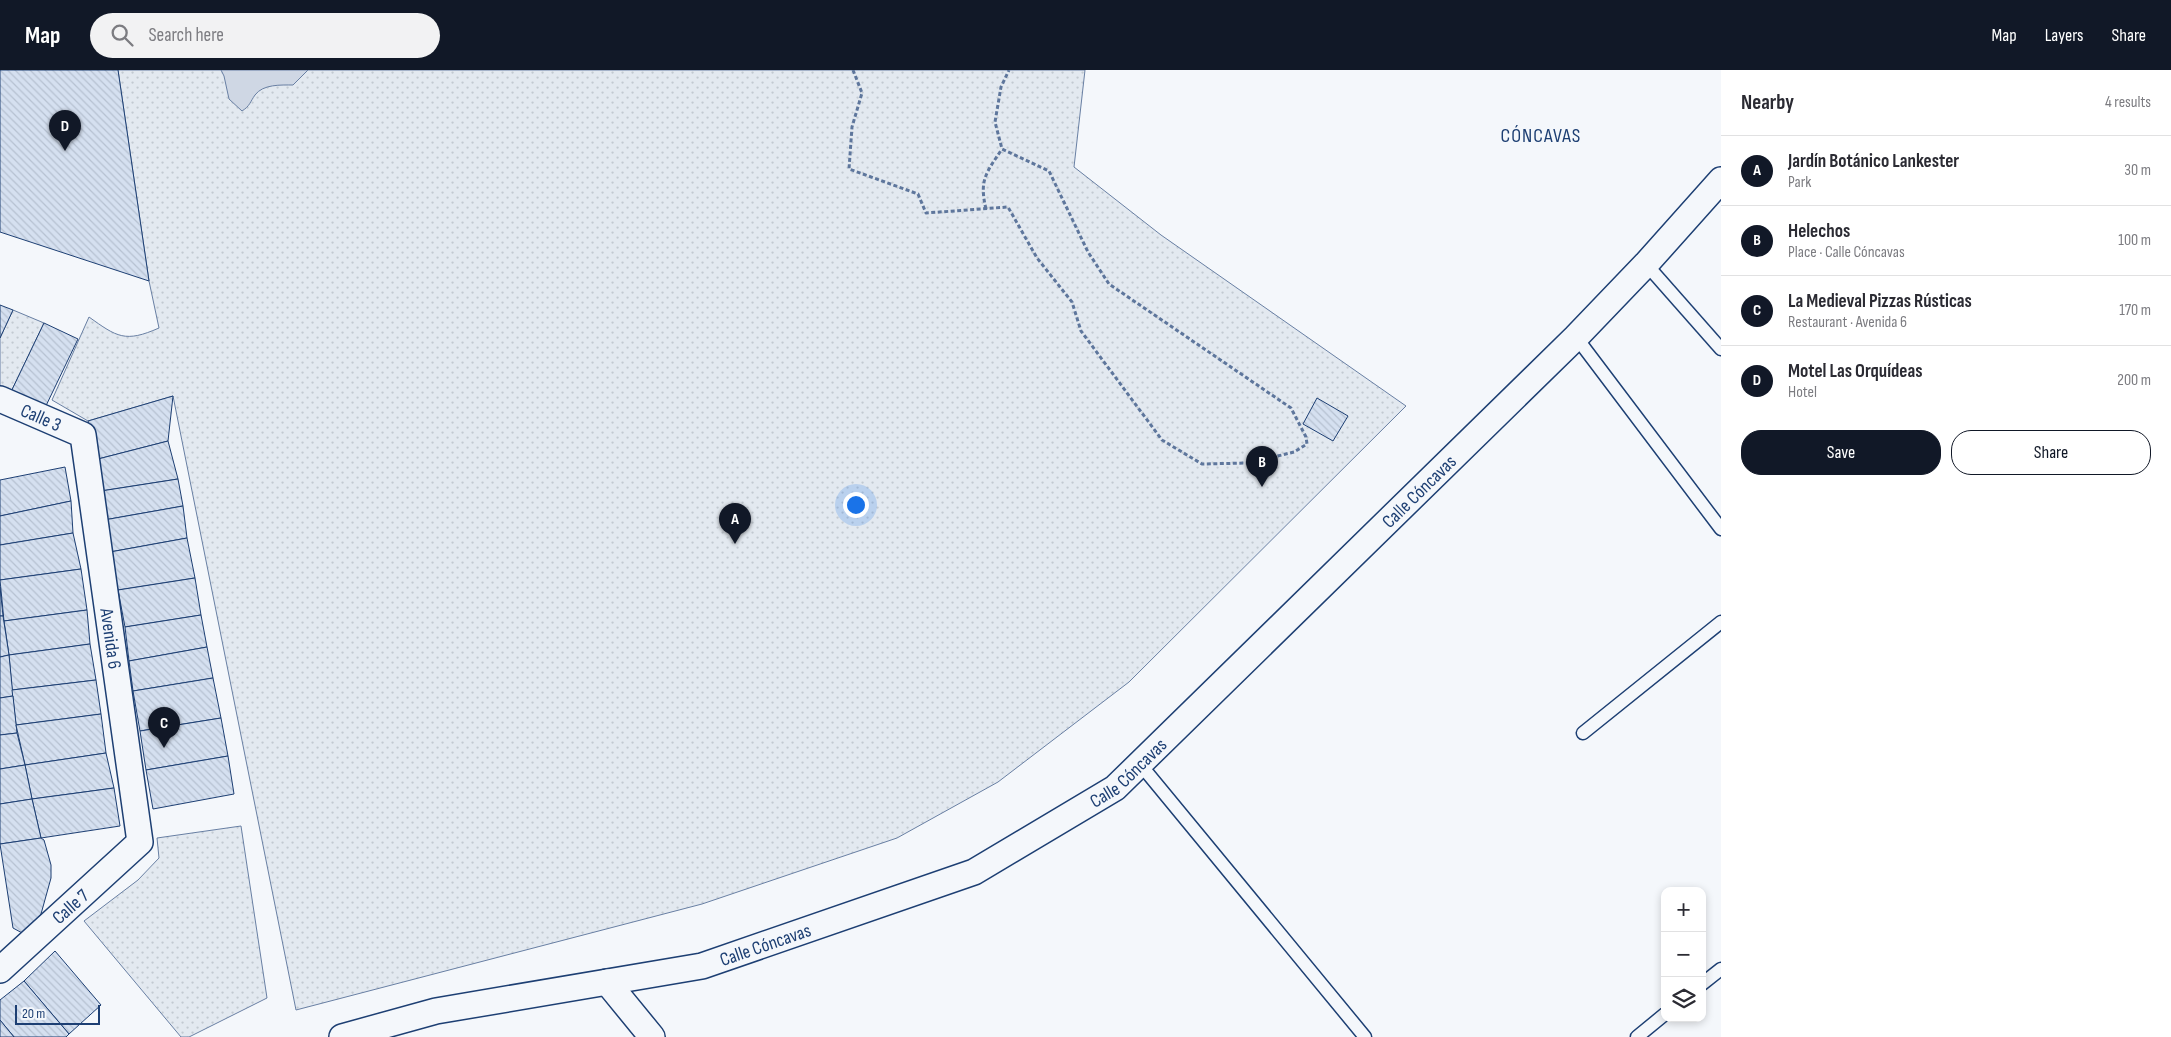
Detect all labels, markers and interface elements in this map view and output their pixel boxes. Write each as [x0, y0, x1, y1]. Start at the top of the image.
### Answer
search box [90, 13, 440, 58]
text: Map [25, 21, 60, 50]
icon: search [108, 21, 136, 49]
text: Search here [148, 24, 224, 47]
text: Map [1992, 25, 2017, 46]
text: Layers [2045, 25, 2084, 46]
text: Share [2112, 25, 2146, 46]
text: Nearby [1741, 90, 1794, 115]
text: 4 results [2105, 93, 2151, 112]
pin: D [49, 110, 81, 151]
district label: CÓNCAVAS [1501, 124, 1581, 148]
text: Jardín Botánico Lankester [1788, 150, 1959, 173]
text: A [1753, 161, 1761, 180]
text: 30 m [2124, 161, 2151, 180]
text: Park [1788, 173, 1811, 192]
text: Helechos [1788, 220, 1850, 243]
text: B [1753, 231, 1761, 250]
text: 100 m [2118, 231, 2151, 250]
text: Place · Calle Cóncavas [1788, 243, 1905, 262]
text: La Medieval Pizzas Rústicas [1788, 290, 1972, 313]
text: C [1753, 301, 1761, 320]
text: 170 m [2119, 301, 2151, 320]
text: Restaurant · Avenida 6 [1788, 313, 1907, 332]
text: Motel Las Orquídeas [1788, 360, 1922, 383]
text: D [1753, 371, 1761, 390]
text: 200 m [2117, 371, 2151, 390]
text: Hotel [1788, 383, 1817, 402]
street label: Calle 3 [17, 399, 65, 437]
button: Save [1741, 430, 1941, 475]
button: Share [1951, 430, 2151, 475]
pin: B [1246, 446, 1278, 487]
street label: Calle Cóncavas [1378, 451, 1462, 533]
your location [843, 492, 869, 518]
pin: A [719, 503, 751, 544]
street label: Avenida 6 [94, 606, 126, 671]
pin: C [148, 707, 180, 748]
street label: Calle Cóncavas [1086, 734, 1172, 813]
street label: Calle 7 [48, 884, 94, 930]
map controls [1661, 887, 1706, 1022]
button: + [1661, 887, 1706, 932]
street label: Calle Cóncavas [717, 919, 814, 972]
button: − [1661, 932, 1706, 977]
button: layers [1661, 977, 1706, 1022]
scale bar [15, 1002, 100, 1025]
text: 20 m [22, 1005, 45, 1022]

